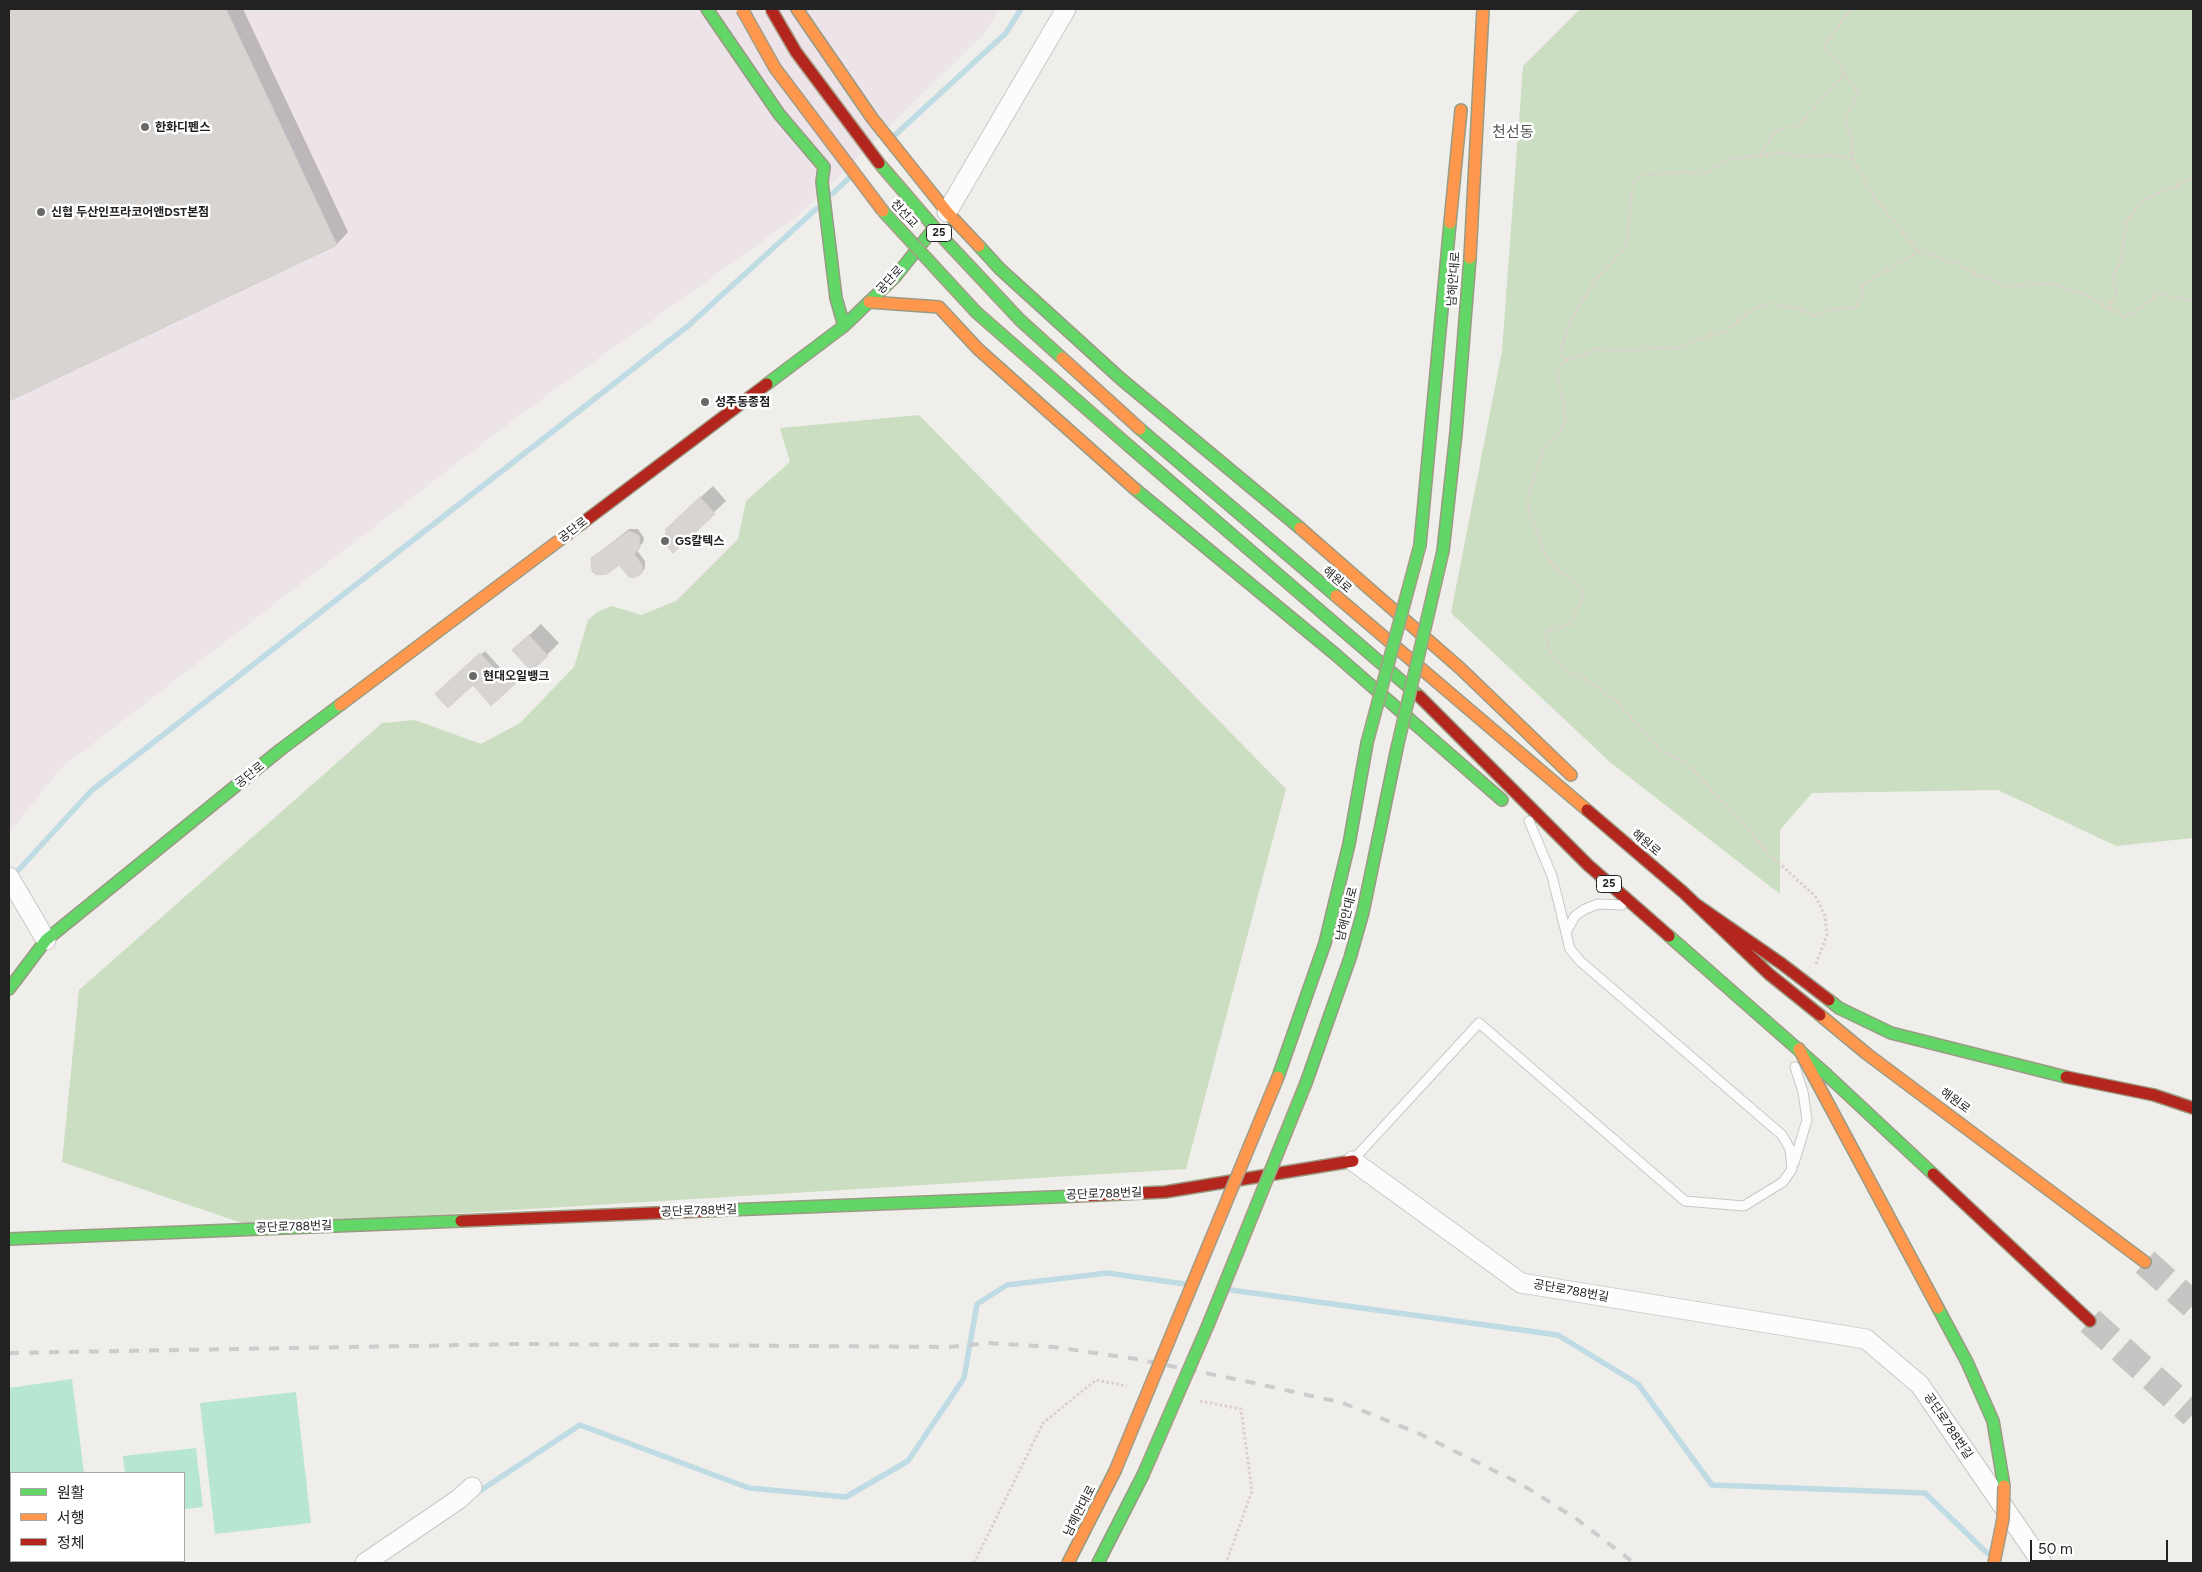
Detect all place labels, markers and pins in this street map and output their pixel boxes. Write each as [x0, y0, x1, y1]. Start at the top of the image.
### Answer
place label: 한화디펜스 [155, 120, 210, 134]
marker: 한화디펜스 [139, 121, 151, 133]
place label: 신협 두산인프라코어앤DST본점 [51, 205, 209, 219]
marker: 신협 두산인프라코어앤DST본점 [35, 206, 47, 218]
place label: 성주동종점 [715, 395, 770, 409]
marker: 성주동종점 [699, 396, 711, 408]
place label: GS칼텍스 [675, 534, 724, 548]
marker: GS칼텍스 [659, 535, 671, 547]
place label: 현대오일뱅크 [483, 669, 549, 683]
marker: 현대오일뱅크 [467, 670, 479, 682]

